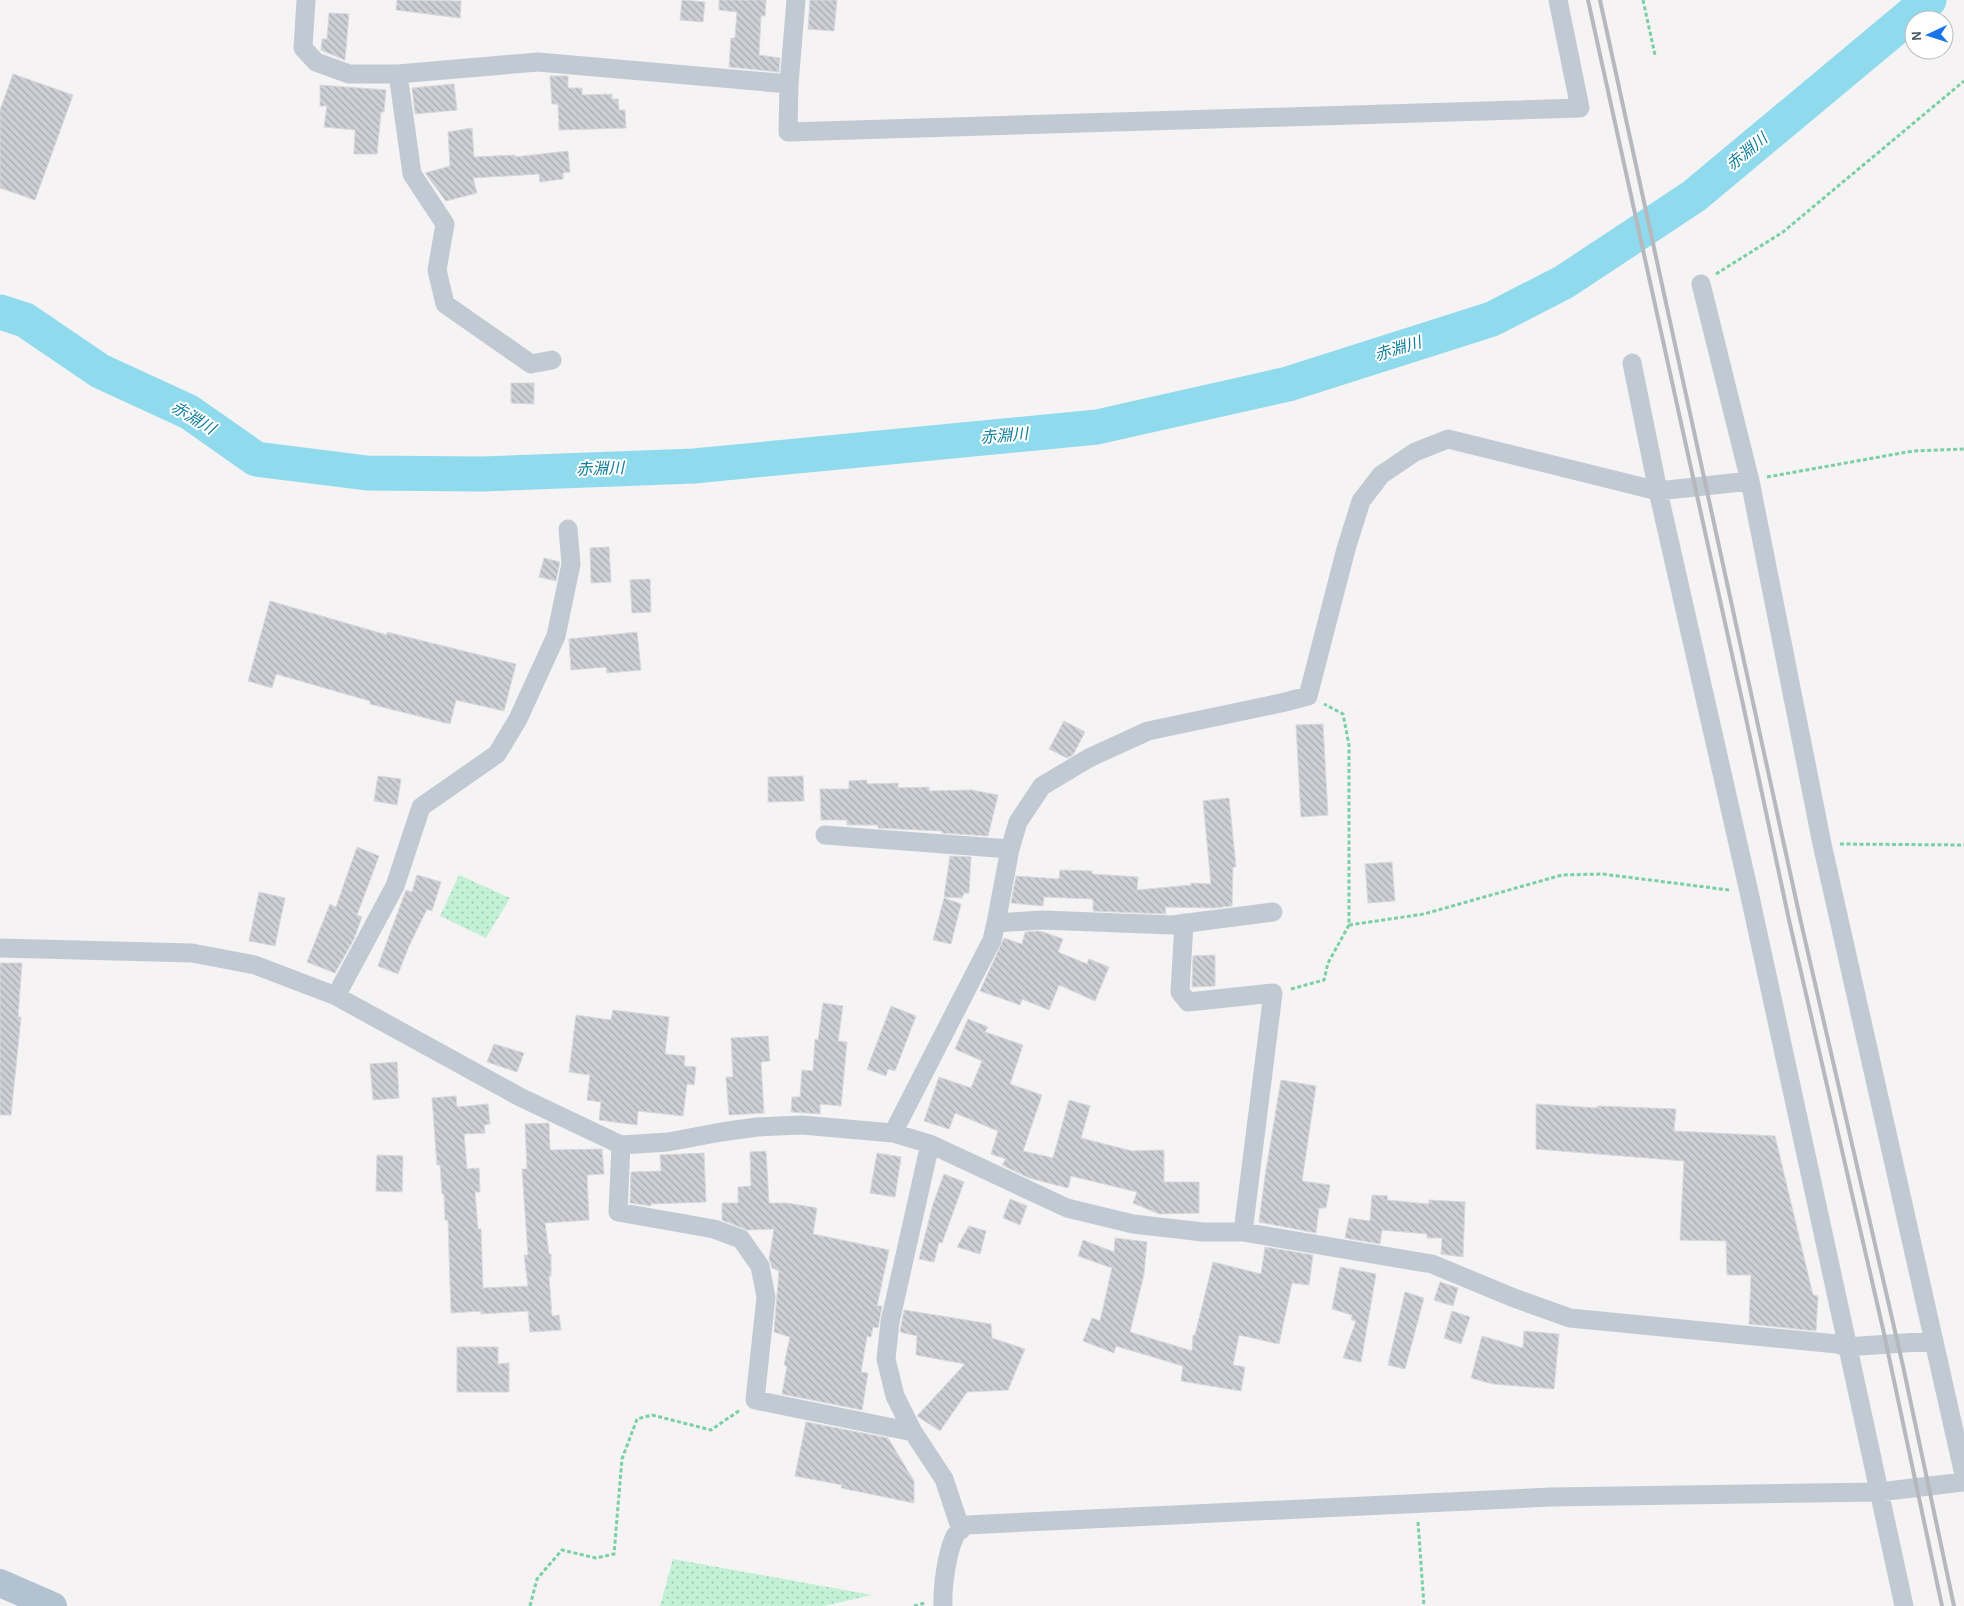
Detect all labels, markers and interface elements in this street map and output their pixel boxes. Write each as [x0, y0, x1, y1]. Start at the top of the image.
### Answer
north arrow [1904, 10, 1954, 60]
text: N [1910, 30, 1924, 41]
water label: 赤淵川 [1723, 128, 1772, 174]
water label: 赤淵川 [1372, 333, 1425, 364]
water label: 赤淵川 [168, 398, 220, 438]
water label: 赤淵川 [979, 425, 1031, 446]
water label: 赤淵川 [576, 459, 626, 478]

